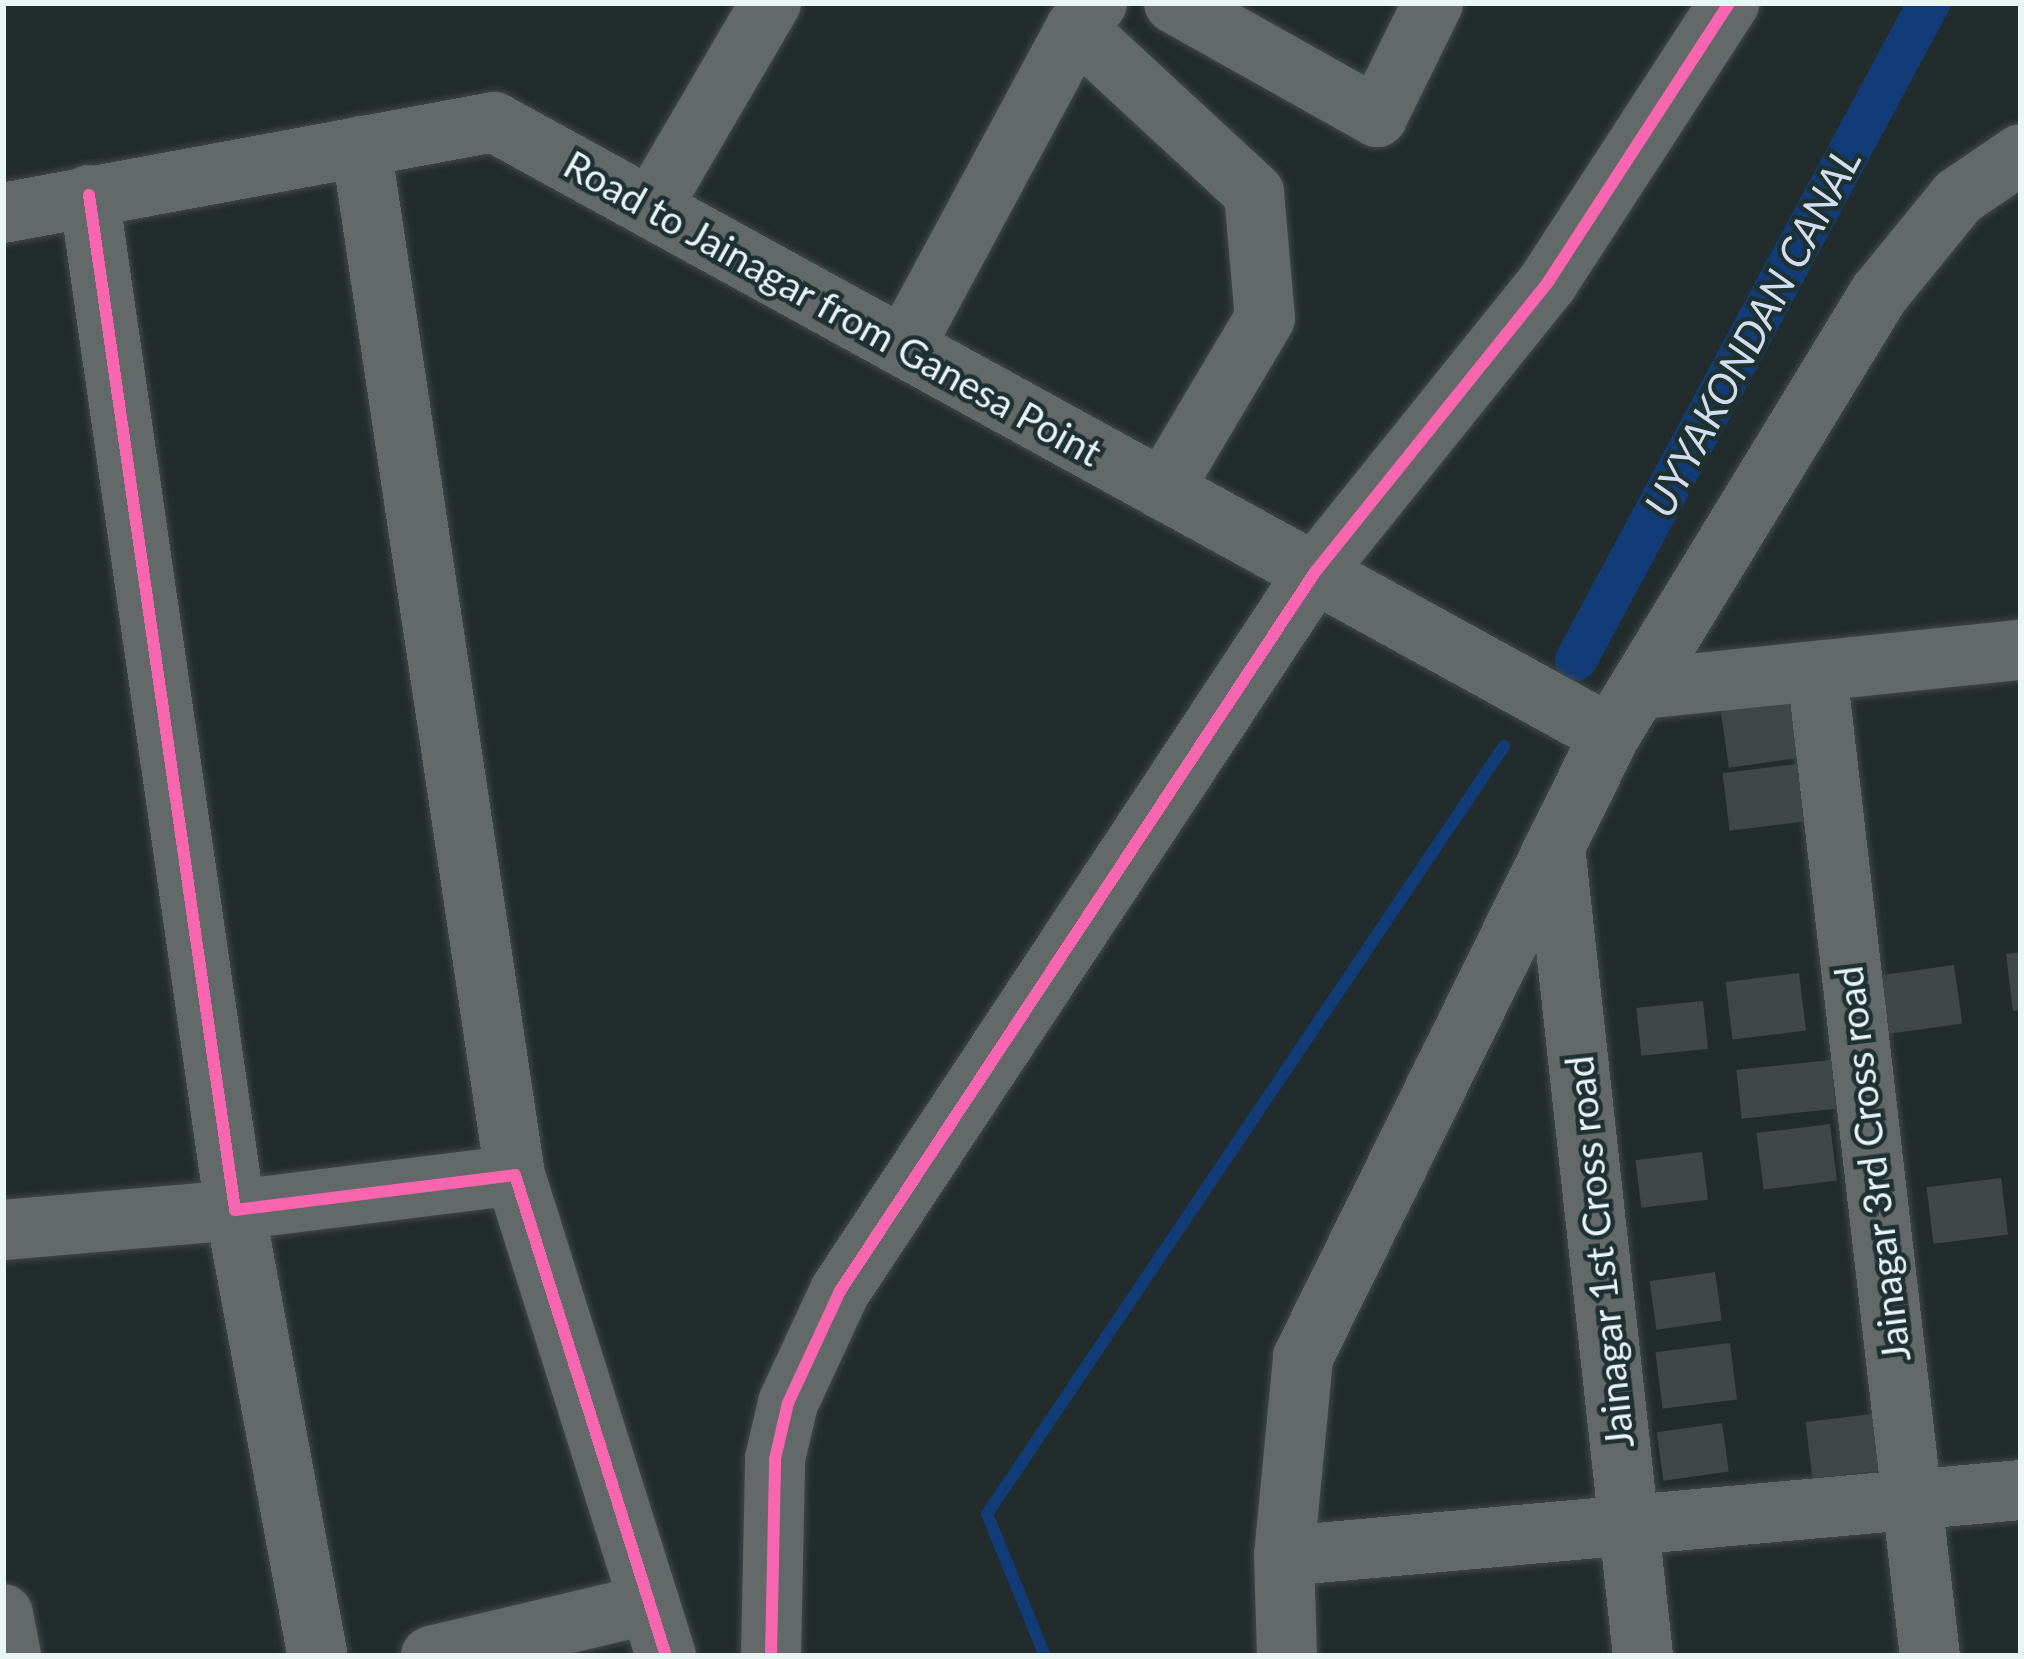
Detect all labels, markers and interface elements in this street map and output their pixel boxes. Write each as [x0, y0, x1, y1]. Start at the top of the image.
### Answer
water label: UYYAKONDAN CANAL [1633, 139, 1871, 525]
street label: Road to Jainagar from Ganesa Point [555, 140, 1111, 476]
street label: Jainagar 3rd Cross road [1824, 963, 1920, 1365]
street label: Jainagar 1st Cross road [1555, 1053, 1643, 1451]

